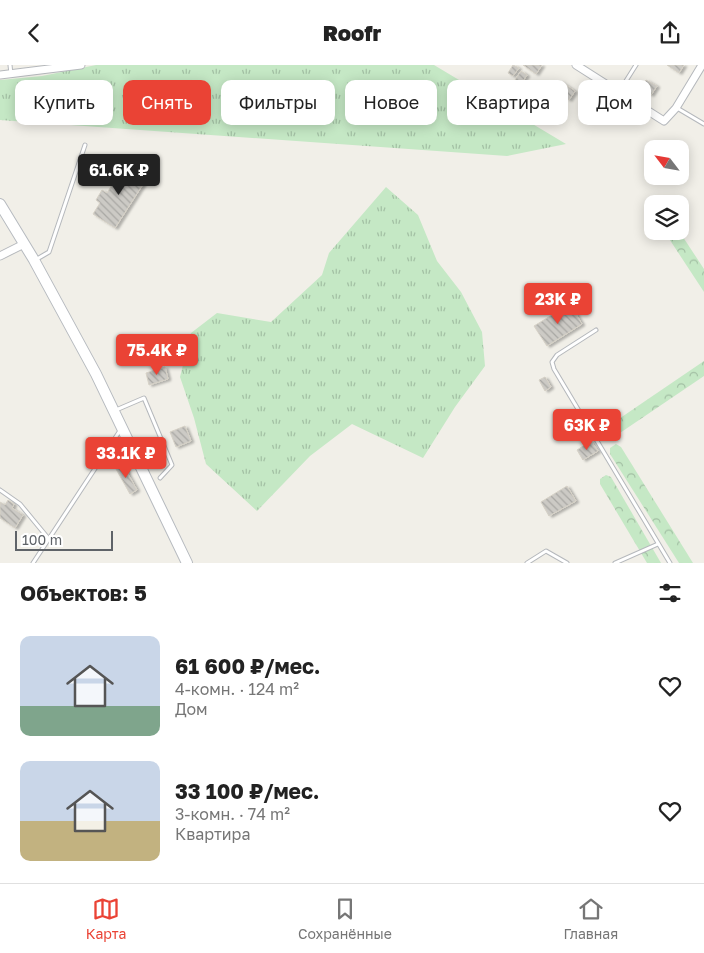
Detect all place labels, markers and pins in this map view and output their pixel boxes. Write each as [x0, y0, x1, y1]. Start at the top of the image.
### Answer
pin: 61.6K ₽ [73, 153, 165, 196]
pin: 23K ₽ [523, 283, 593, 325]
pin: 75.4K ₽ [111, 333, 203, 376]
pin: 63K ₽ [552, 409, 622, 451]
pin: 33.1K ₽ [80, 437, 172, 479]

